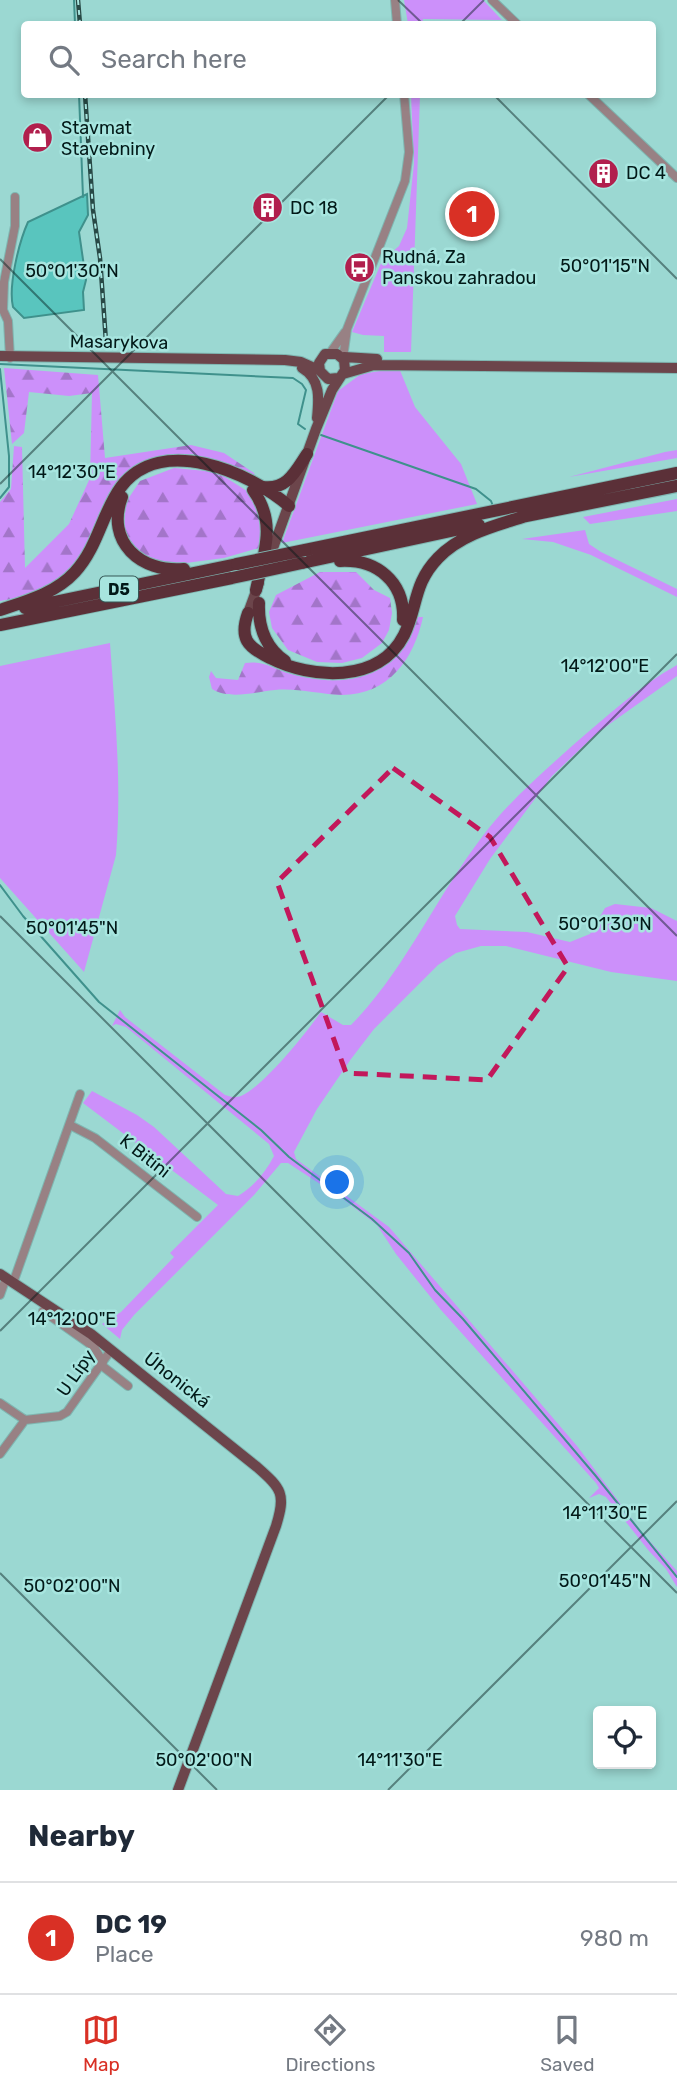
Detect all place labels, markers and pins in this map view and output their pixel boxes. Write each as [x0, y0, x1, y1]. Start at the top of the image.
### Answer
place label: Stavmat Stavebniny [61, 117, 155, 160]
shop icon: Stavmat Stavebniny [21, 121, 55, 155]
building icon: DC 4 [586, 156, 620, 190]
place label: DC 4 [626, 162, 666, 184]
pin: 1 [449, 188, 495, 240]
building icon: DC 18 [250, 191, 284, 225]
place label: DC 18 [290, 197, 338, 219]
place label: Rudná, Za Panskou zahradou [382, 246, 536, 289]
bus stop icon: Rudná, Za Panskou zahradou [342, 250, 376, 284]

